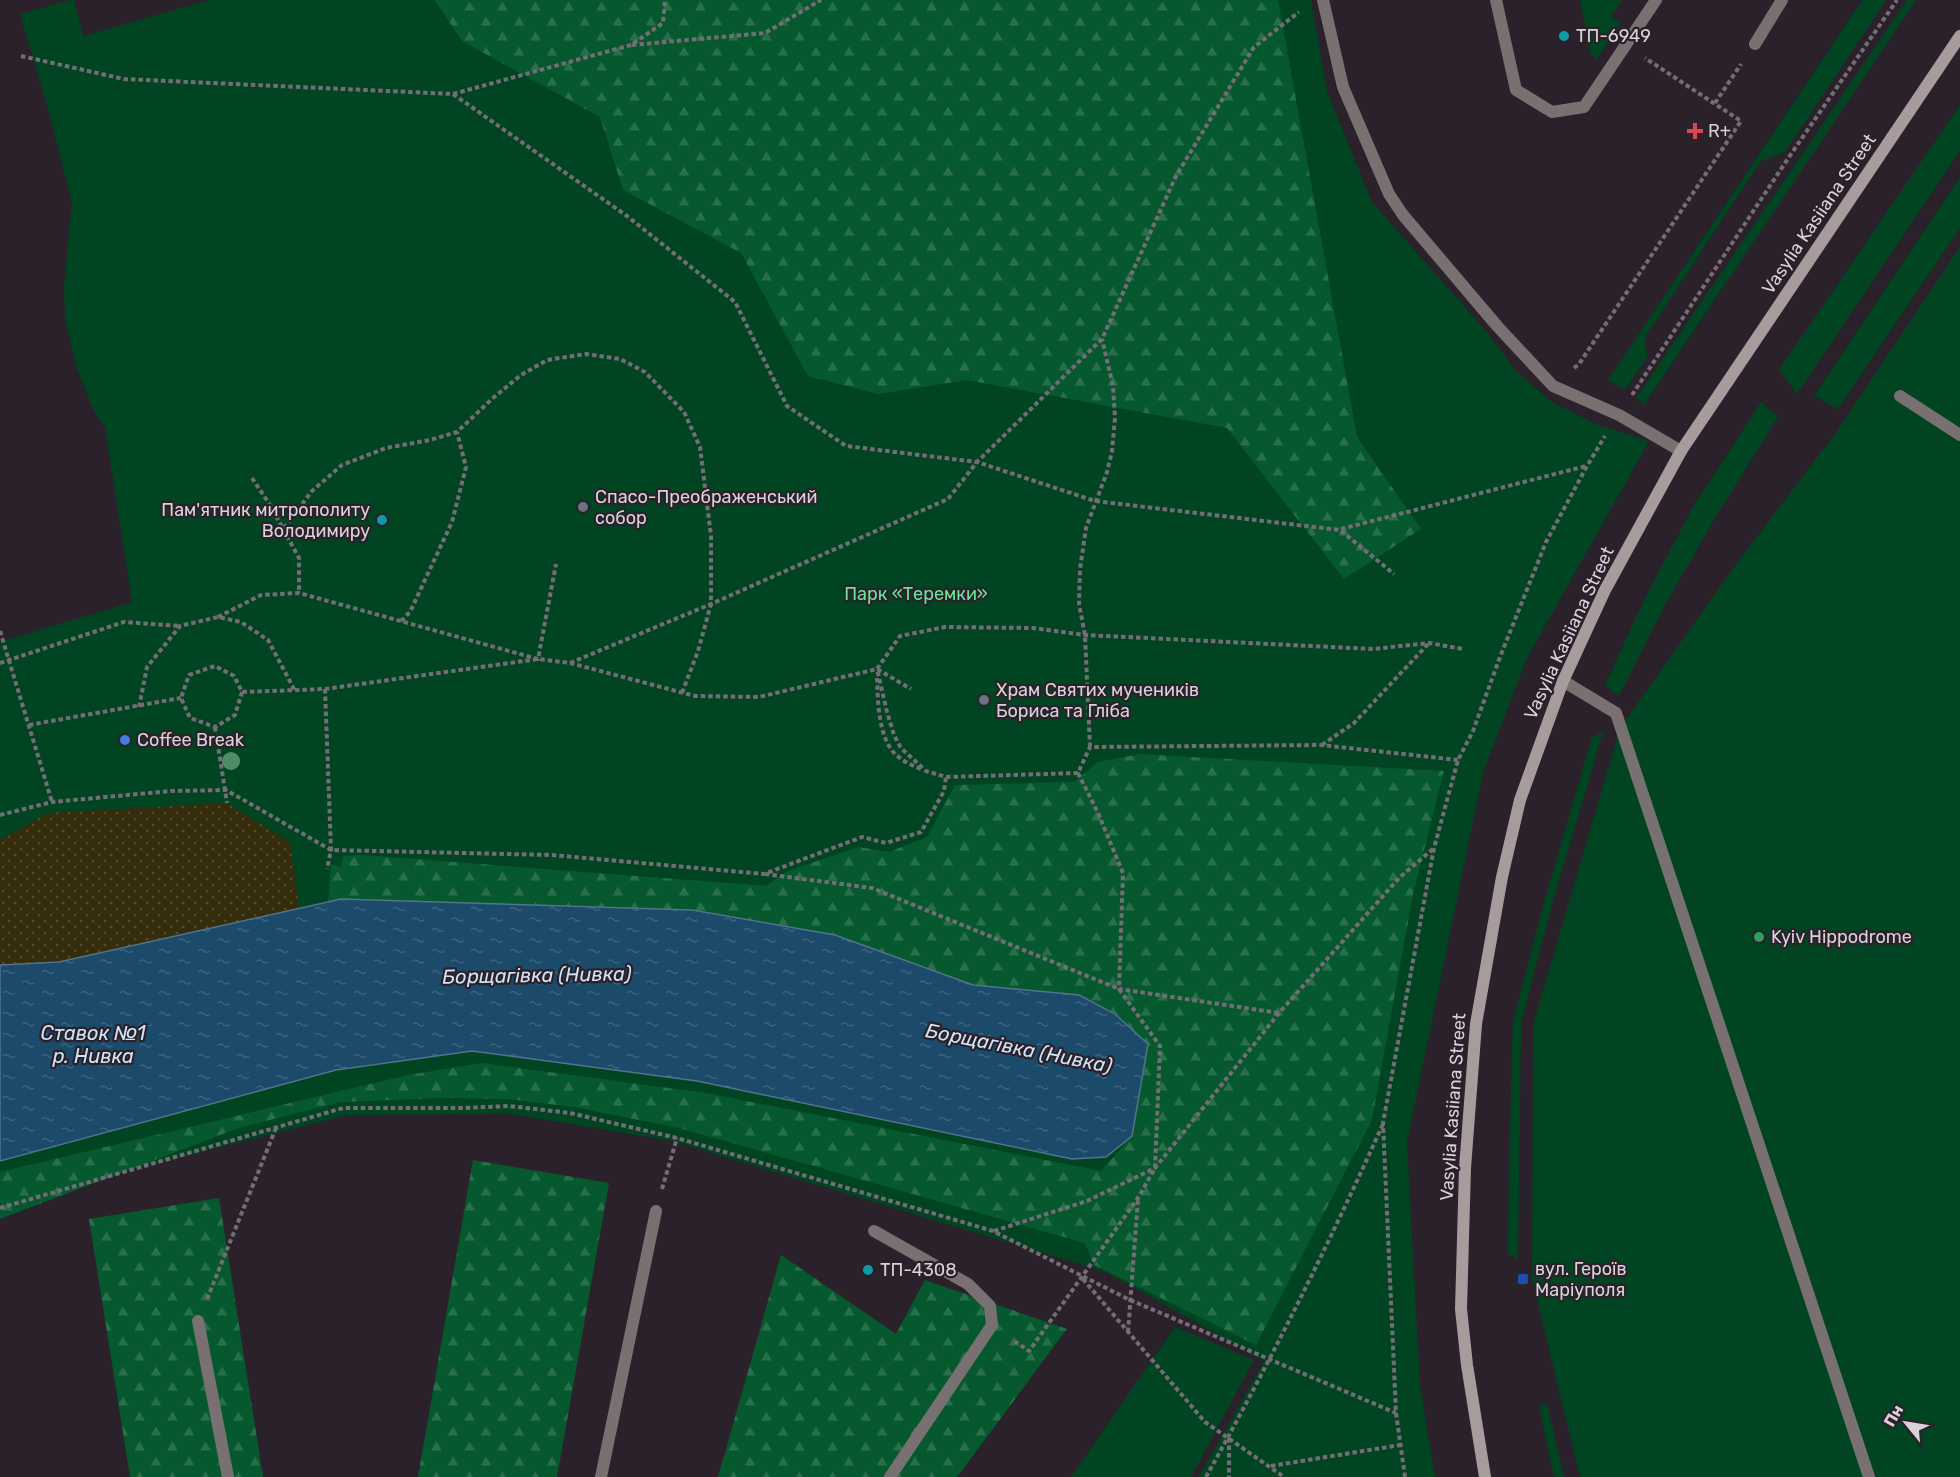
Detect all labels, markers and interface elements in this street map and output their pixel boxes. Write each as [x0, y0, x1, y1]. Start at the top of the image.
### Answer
place label: ТП-6949 [1576, 25, 1651, 47]
marker: ТП-6949 [1557, 29, 1571, 43]
place label: R+ [1708, 120, 1731, 142]
marker: R+ [1686, 122, 1704, 140]
street label: Vasylia Kasiiana Street [1757, 130, 1881, 298]
place label: Спасо-Преображенський собор [595, 486, 818, 529]
place label: Пам'ятник митрополиту Володимиру [161, 499, 370, 542]
marker: Спасо-Преображенський собор [576, 500, 590, 514]
marker: Пам'ятник митрополиту Володимиру [375, 513, 389, 527]
street label: Vasylia Kasiiana Street [1519, 543, 1619, 723]
park label: Парк «Теремки» [844, 583, 988, 605]
place label: Храм Святих мучеників Бориса та Гліба [996, 679, 1199, 722]
marker: Храм Святих мучеників Бориса та Гліба [977, 693, 991, 707]
place label: Coffee Break [137, 729, 245, 751]
marker: Coffee Break [118, 733, 132, 747]
place label: Kyiv Hippodrome [1771, 926, 1912, 948]
marker: Kyiv Hippodrome [1752, 930, 1766, 944]
water label: Борщагівка (Нивка) [442, 961, 632, 989]
street label: Vasylia Kasiiana Street [1435, 1012, 1471, 1202]
water label: Борщагівка (Нивка) [924, 1018, 1114, 1078]
water label: Ставок №1 р. Нивка [40, 1021, 146, 1068]
place label: вул. Героїв Маріуполя [1535, 1258, 1627, 1301]
place label: ТП-4308 [880, 1259, 957, 1281]
marker: ТП-4308 [861, 1263, 875, 1277]
marker: вул. Героїв Маріуполя [1516, 1272, 1530, 1286]
north arrow [1876, 1393, 1936, 1453]
text: Пн [1880, 1401, 1907, 1430]

